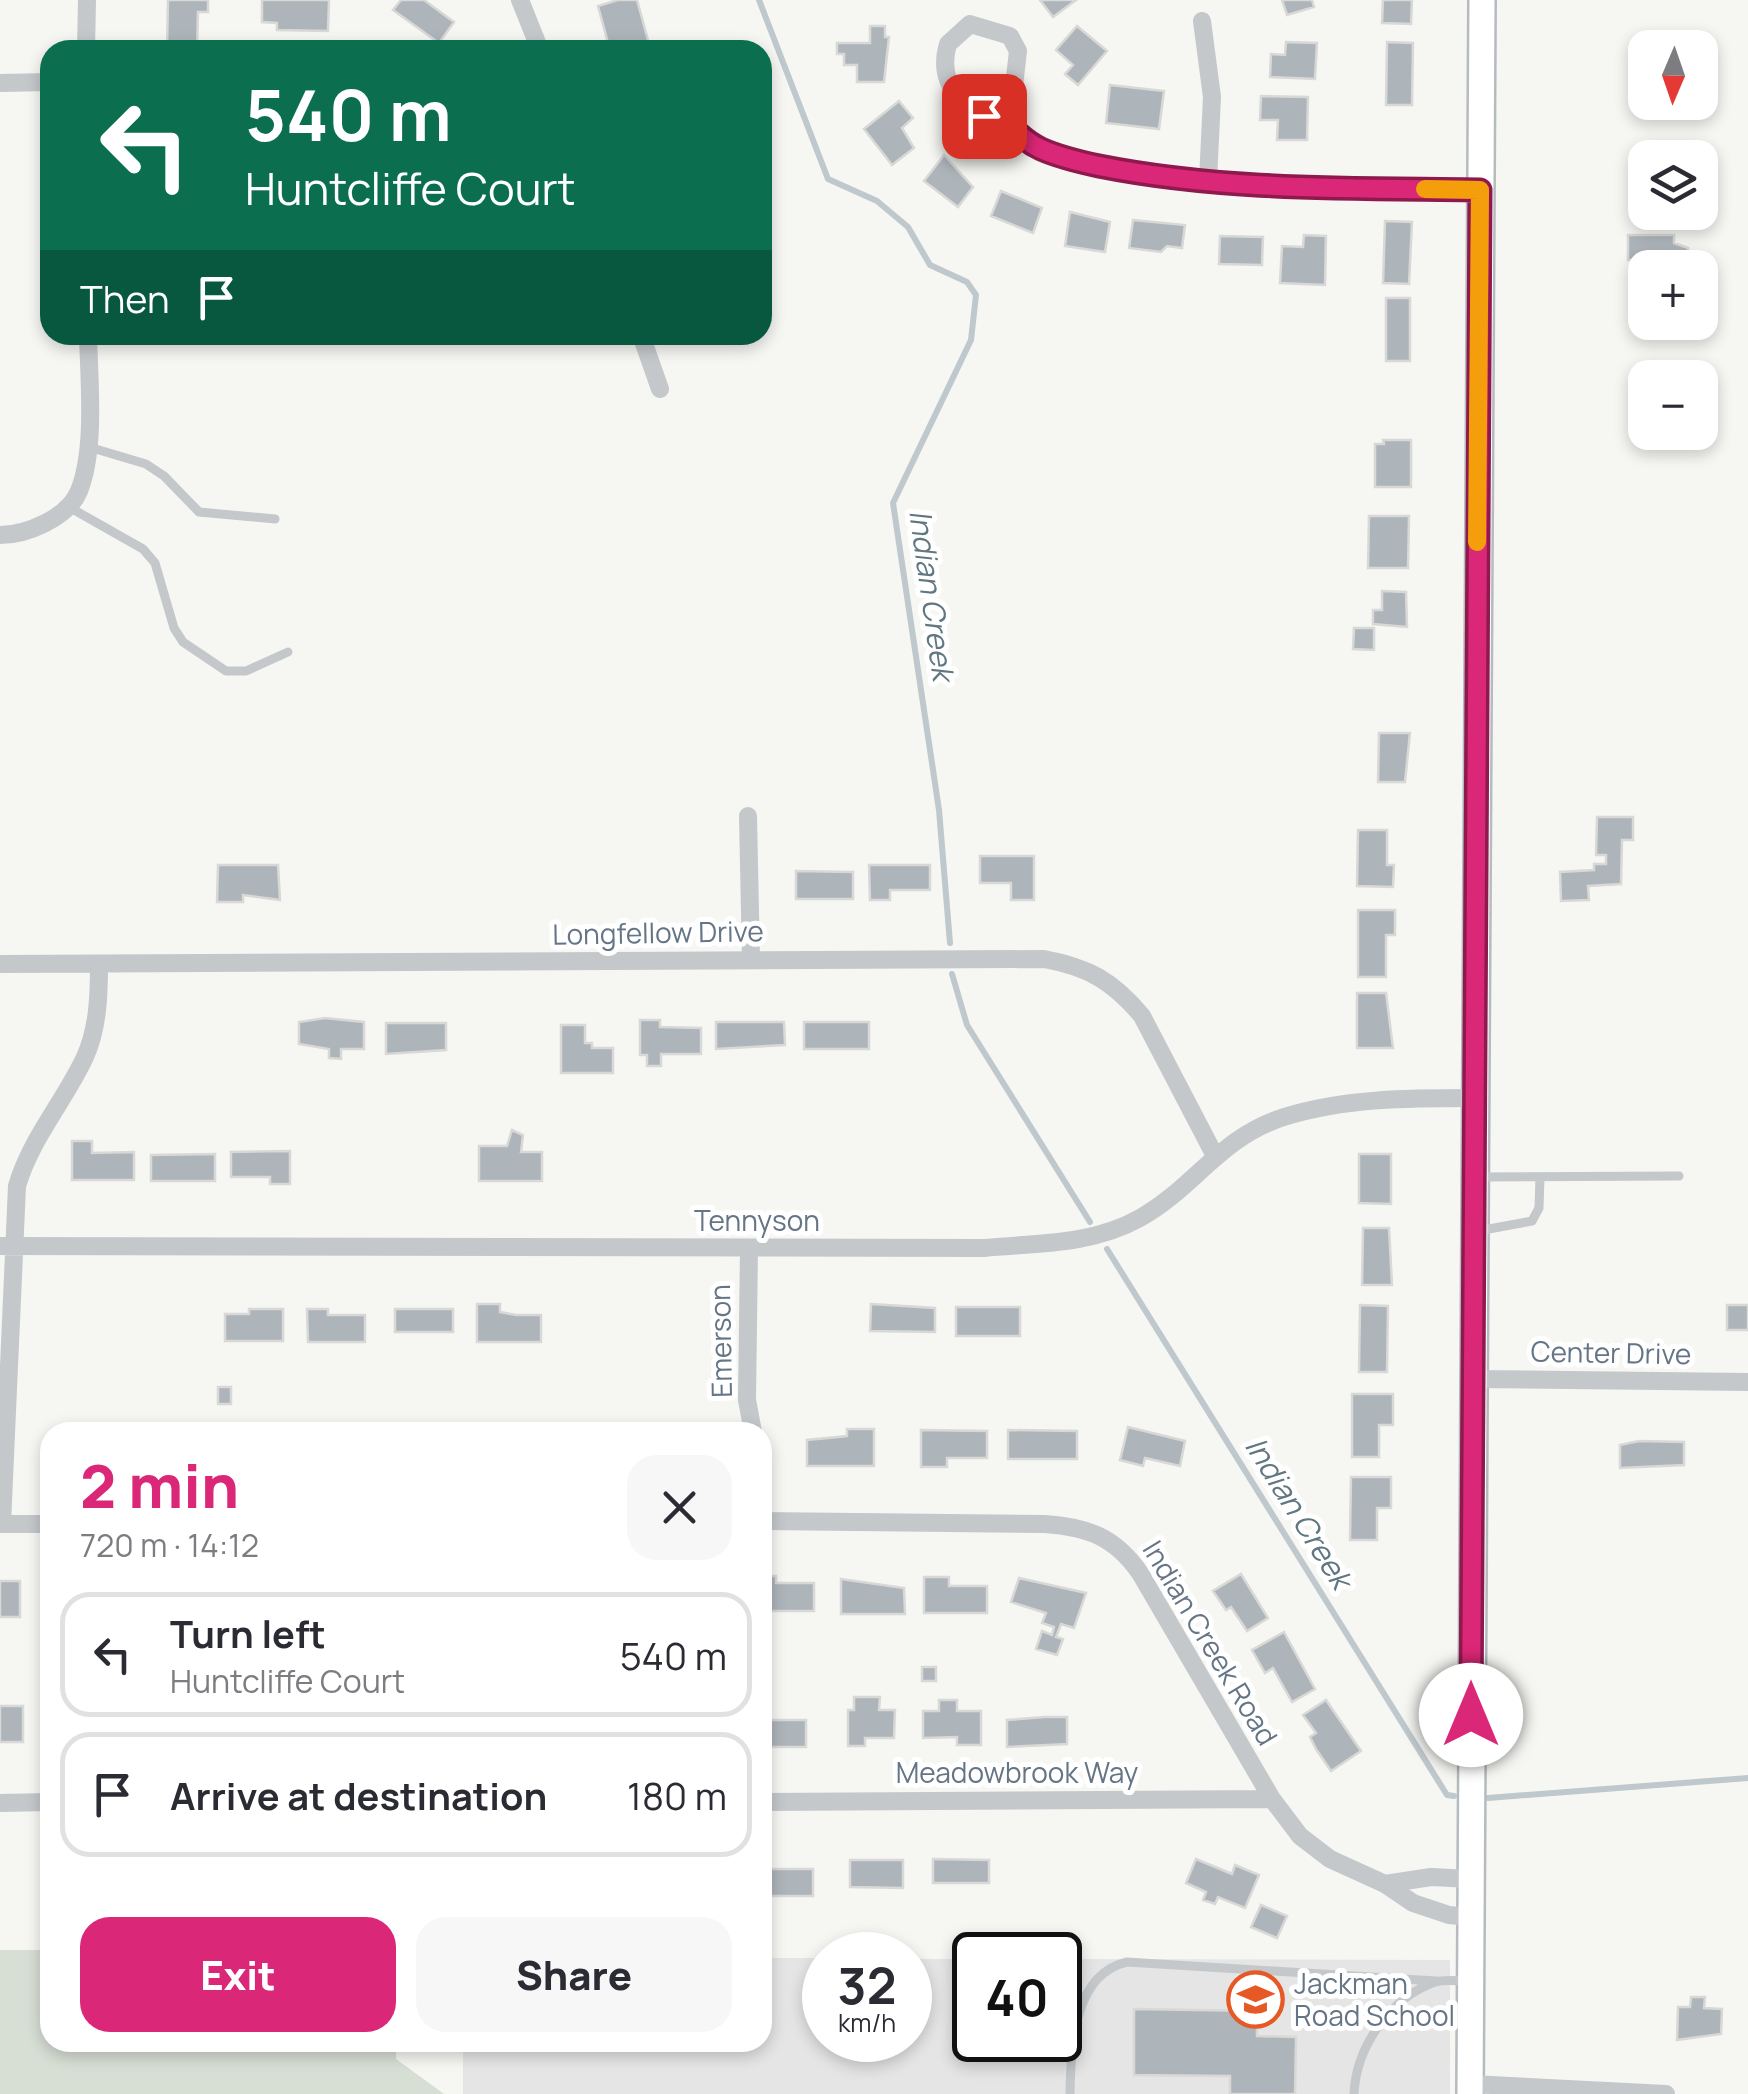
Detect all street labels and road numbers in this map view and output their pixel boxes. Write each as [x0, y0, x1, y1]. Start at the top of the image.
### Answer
street label: Longfellow Drive [552, 911, 764, 953]
street label: Tennyson [694, 1201, 820, 1239]
street label: Emerson [700, 1284, 740, 1398]
street label: Center Drive [1530, 1332, 1692, 1372]
street label: Indian Creek Road [1135, 1533, 1287, 1752]
street label: Meadowbrook Way [896, 1753, 1139, 1791]

